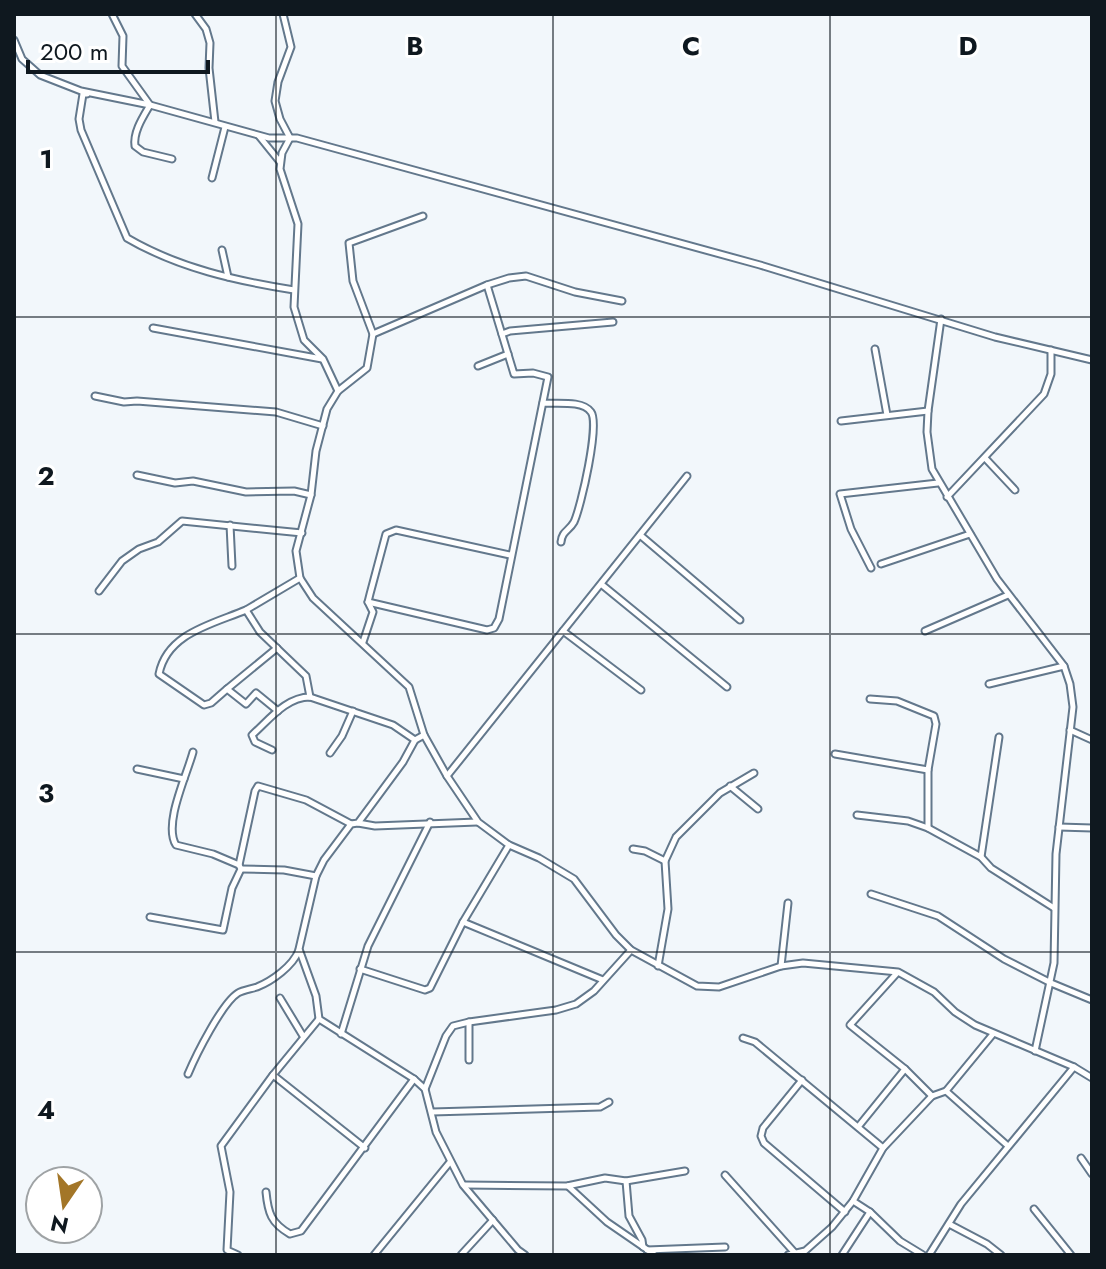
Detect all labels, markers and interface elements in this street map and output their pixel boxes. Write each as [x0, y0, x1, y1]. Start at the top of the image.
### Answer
scale bar [28, 24, 208, 74]
text: B [406, 27, 424, 65]
text: C [682, 27, 700, 65]
text: D [958, 27, 978, 65]
text: 200 m [40, 34, 108, 69]
text: 1 [39, 140, 53, 178]
text: 2 [37, 457, 55, 495]
text: 3 [38, 774, 54, 812]
text: 4 [37, 1091, 55, 1129]
north arrow [24, 1165, 104, 1245]
text: N [47, 1207, 72, 1242]

